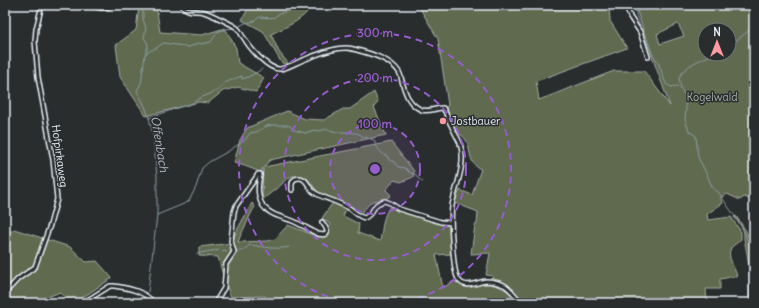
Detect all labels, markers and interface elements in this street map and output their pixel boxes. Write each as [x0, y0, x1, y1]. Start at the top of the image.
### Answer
north arrow [697, 22, 737, 62]
text: 300 m [357, 25, 393, 40]
text: N [713, 25, 721, 39]
text: 200 m [357, 70, 393, 85]
park label: Kogelwald [686, 90, 738, 104]
place label: Jostbauer [451, 114, 501, 128]
water label: Offenbach [148, 115, 172, 174]
text: 100 m [358, 116, 392, 131]
marker: Jostbauer [438, 116, 448, 126]
street label: Hofpirkaweg [49, 124, 71, 188]
centre of rings [368, 162, 382, 176]

